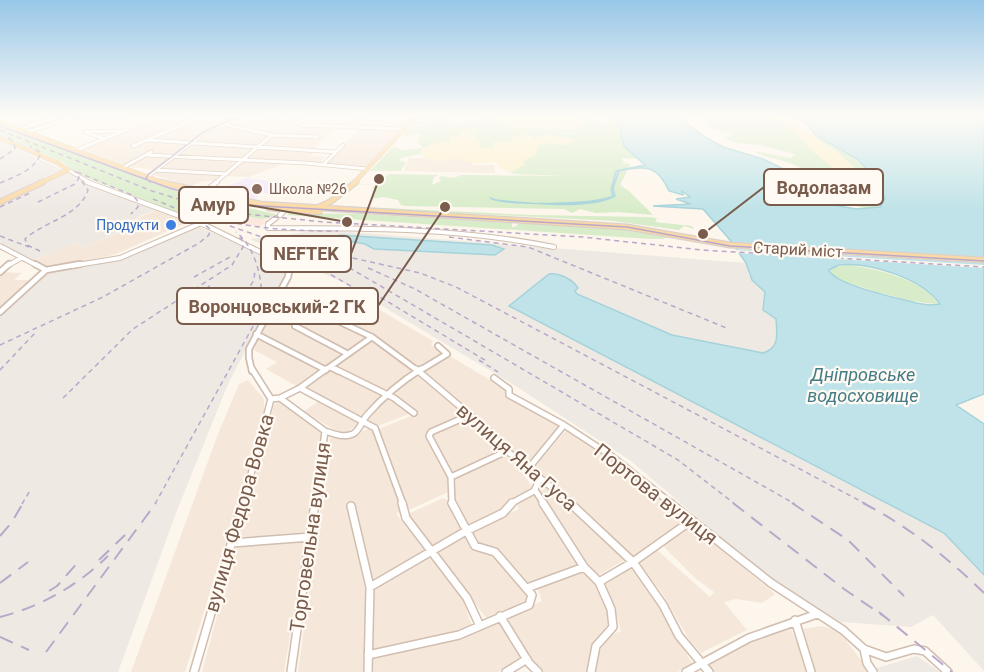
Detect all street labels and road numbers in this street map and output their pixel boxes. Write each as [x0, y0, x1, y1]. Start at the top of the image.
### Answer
street label: Старий міст [753, 238, 844, 261]
street label: вулиця Яна Гуса [452, 398, 582, 516]
street label: вулиця Федора Вовка [199, 411, 279, 615]
street label: Портова вулиця [589, 438, 723, 550]
street label: Торговельна вулиця [285, 441, 335, 633]

